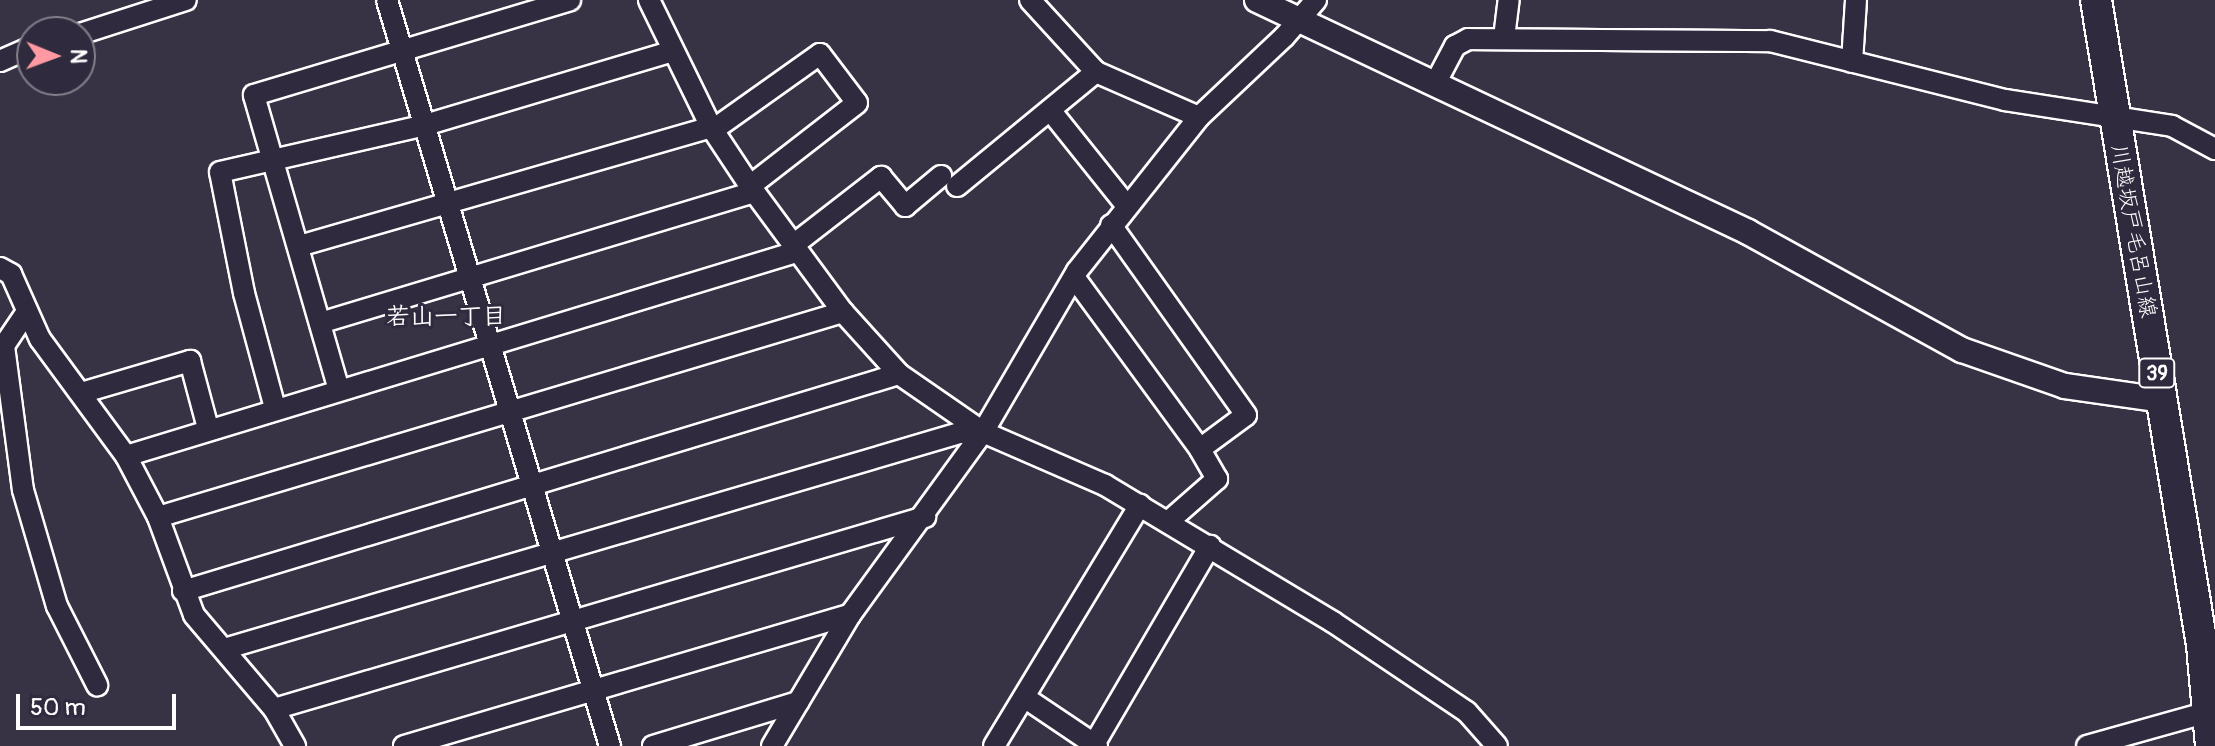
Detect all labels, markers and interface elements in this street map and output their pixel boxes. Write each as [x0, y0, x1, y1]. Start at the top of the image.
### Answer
north arrow [16, 16, 96, 96]
text: N [64, 49, 92, 64]
street label: 川越坂戸毛呂山線 [2105, 142, 2161, 320]
district label: 若山一丁目 [386, 303, 506, 331]
road number: 39 [2137, 357, 2177, 389]
scale bar [20, 678, 180, 728]
text: 50 m [30, 693, 86, 722]

